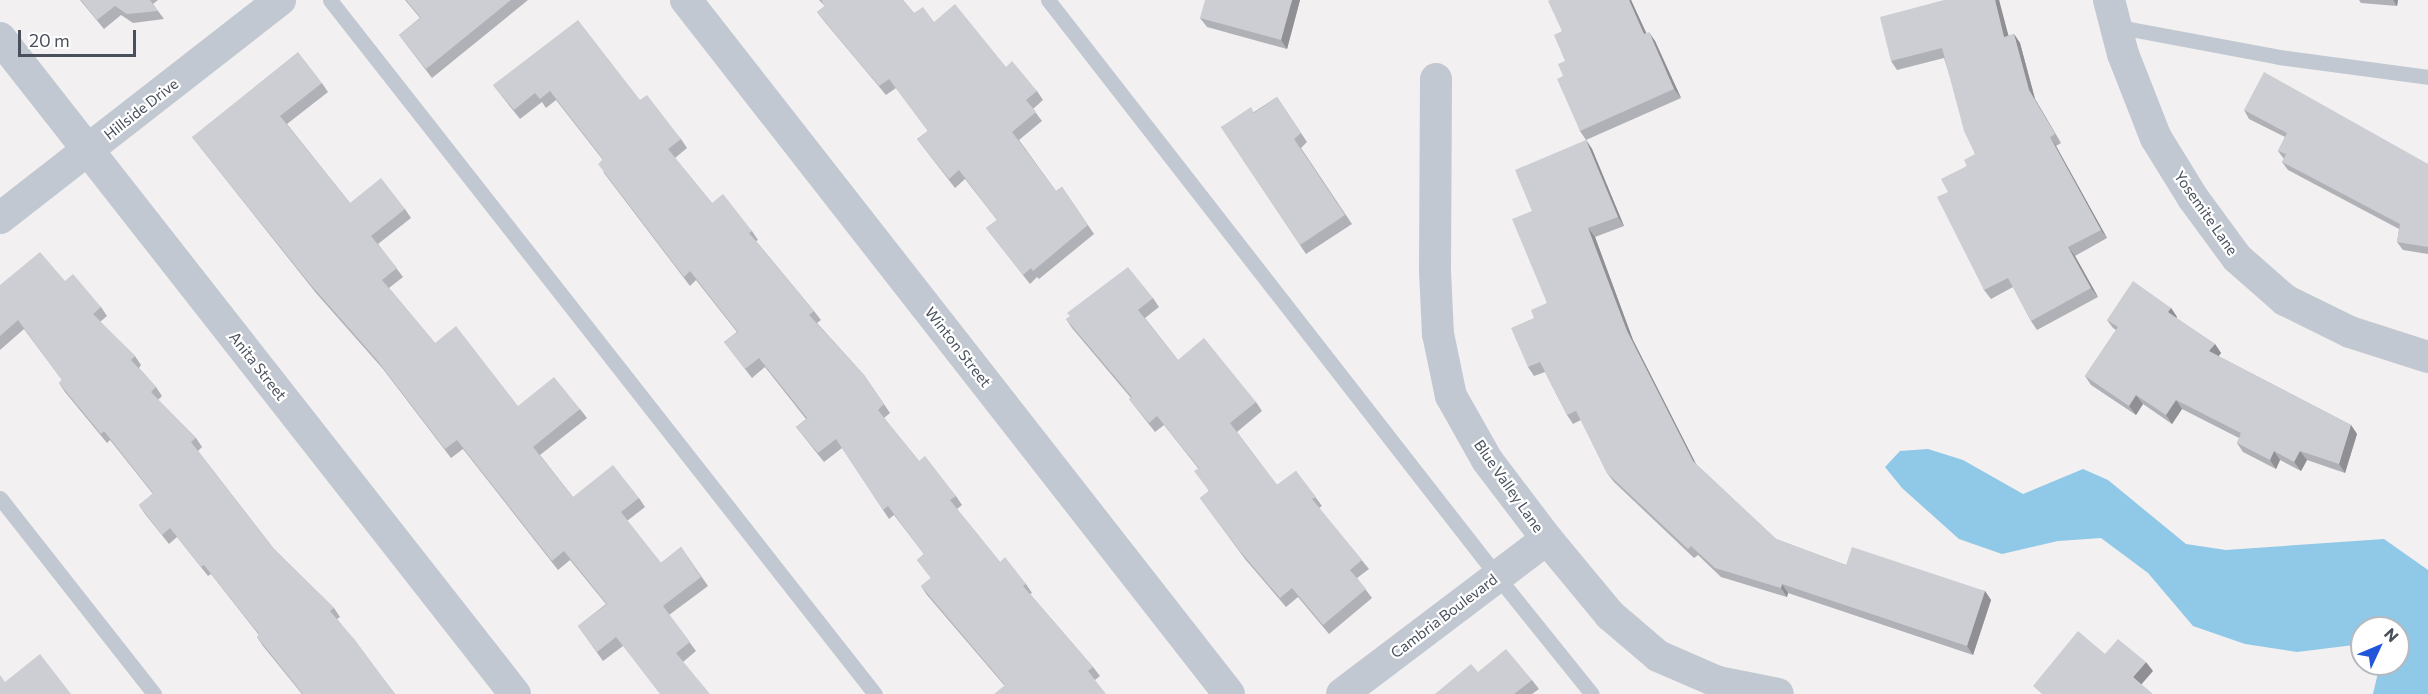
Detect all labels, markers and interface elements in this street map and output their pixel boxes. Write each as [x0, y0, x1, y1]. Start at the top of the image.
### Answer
scale bar [21, 18, 140, 56]
text: 20 m [29, 29, 70, 51]
street label: Hillside Drive [100, 74, 182, 144]
street label: Yosemite Lane [2170, 167, 2242, 259]
street label: Winton Street [921, 303, 995, 391]
street label: Anita Street [226, 328, 290, 404]
street label: Blue Valley Lane [1470, 436, 1548, 536]
street label: Cambria Boulevard [1387, 570, 1501, 662]
north arrow [2350, 616, 2410, 676]
text: N [2381, 624, 2403, 645]

